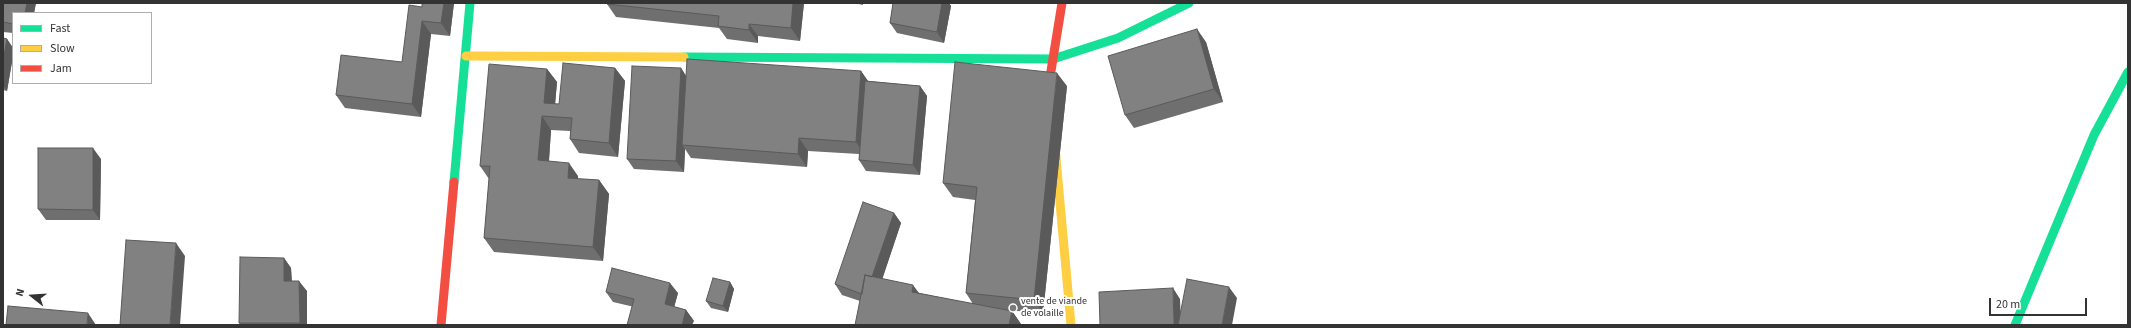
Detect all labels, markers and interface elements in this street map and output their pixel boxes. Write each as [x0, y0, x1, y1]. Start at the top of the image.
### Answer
legend [12, 12, 152, 84]
text: Fast [50, 20, 70, 37]
text: Slow [50, 40, 75, 57]
text: Jam [50, 60, 72, 77]
north arrow [12, 276, 52, 316]
text: N [12, 287, 28, 298]
scale bar [1991, 290, 2089, 316]
place label: vente de viande de volaille [1021, 296, 1087, 320]
text: 20 m [1996, 296, 2020, 313]
marker: vente de viande de volaille [1008, 303, 1018, 313]

